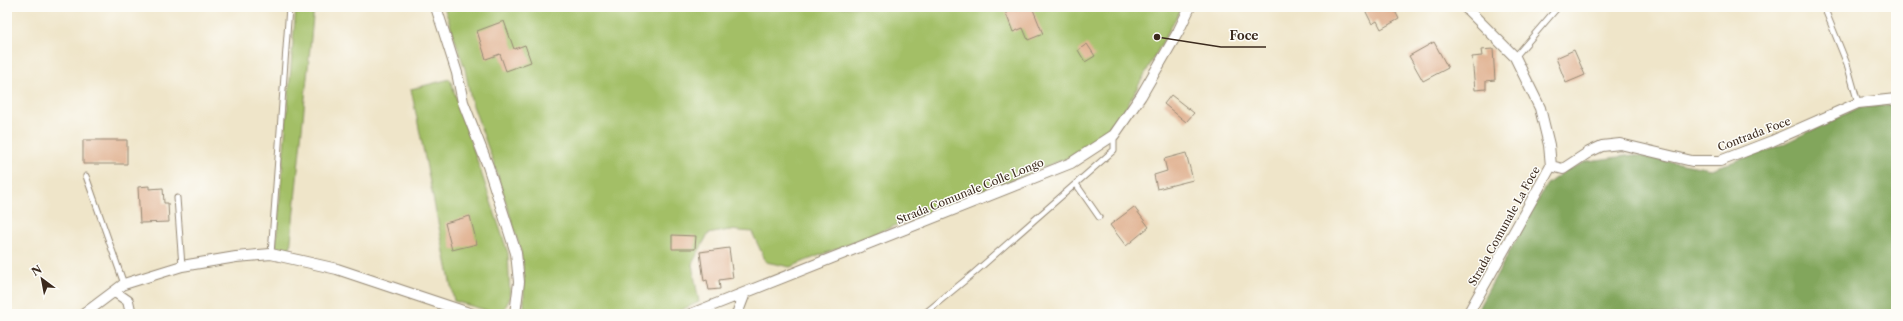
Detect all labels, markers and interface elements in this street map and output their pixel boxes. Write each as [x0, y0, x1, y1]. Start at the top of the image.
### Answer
callout: Foce [1221, 23, 1266, 47]
text: Foce [1229, 28, 1259, 43]
street label: Contrada Foce [1716, 114, 1792, 154]
street label: Strada Comunale Colle Longo [894, 155, 1046, 227]
street label: Strada Comunale La Foce [1465, 164, 1543, 288]
north arrow [22, 259, 62, 299]
text: N [29, 262, 45, 279]

